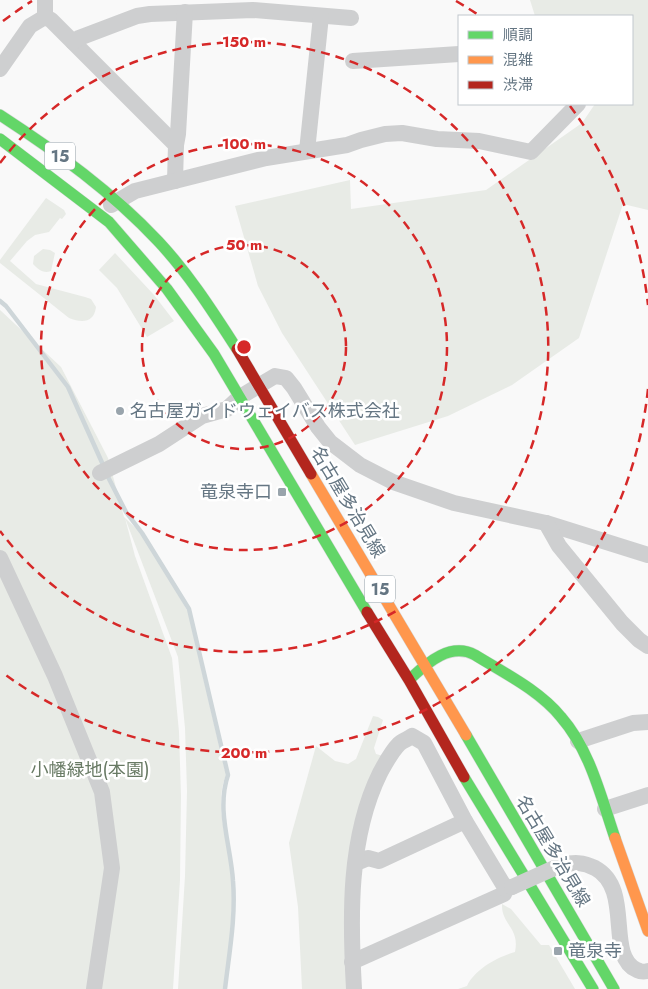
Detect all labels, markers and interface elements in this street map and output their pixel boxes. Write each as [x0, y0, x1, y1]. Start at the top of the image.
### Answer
legend [458, 15, 633, 105]
text: 順調 [503, 24, 533, 46]
text: 150 m [222, 31, 266, 53]
text: 混雑 [503, 49, 533, 71]
text: 渋滞 [503, 74, 533, 96]
text: 100 m [222, 133, 266, 155]
road number: 15 [45, 142, 75, 170]
text: 50 m [226, 234, 262, 256]
centre of rings [235, 338, 253, 356]
place label: 名古屋ガイドウェイバス株式会社 [130, 398, 400, 424]
marker: 名古屋ガイドウェイバス株式会社 [114, 405, 126, 417]
street label: 名古屋多治見線 [304, 441, 392, 563]
place label: 竜泉寺口 [200, 479, 272, 505]
marker: 竜泉寺口 [276, 486, 288, 498]
road number: 15 [365, 576, 395, 602]
text: 200 m [221, 742, 267, 764]
park label: 小幡緑地(本園) [30, 757, 150, 783]
street label: 名古屋多治見線 [509, 790, 597, 912]
place label: 竜泉寺 [568, 938, 622, 964]
marker: 竜泉寺 [552, 945, 564, 957]

